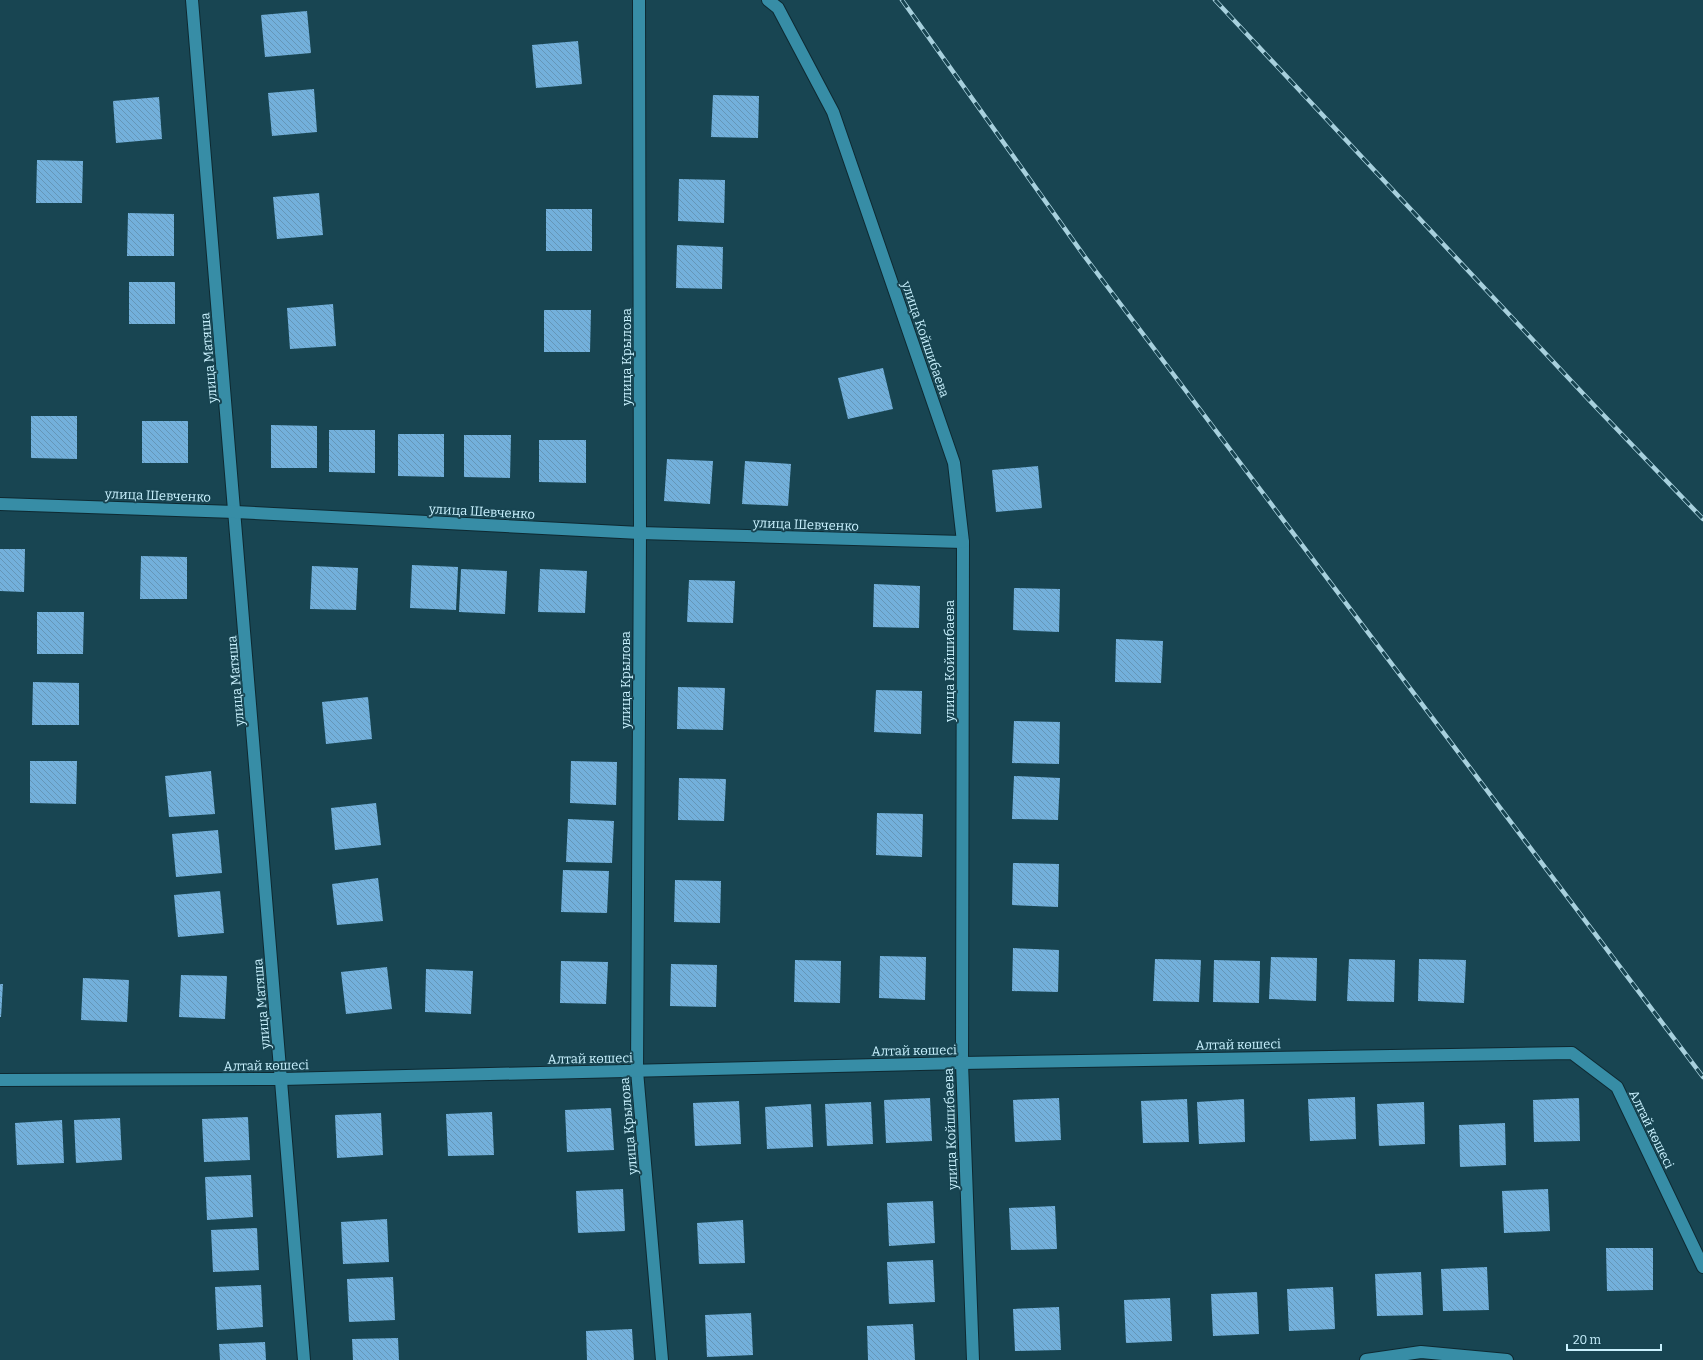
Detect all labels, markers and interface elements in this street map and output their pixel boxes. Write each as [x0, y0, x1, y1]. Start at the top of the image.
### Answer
street label: улица Койшибаева [898, 278, 952, 399]
street label: улица Крылова [619, 308, 634, 407]
street label: улица Матяша [197, 312, 220, 405]
street label: улица Шевченко [104, 486, 211, 505]
street label: улица Шевченко [428, 501, 535, 522]
street label: улица Шевченко [752, 515, 859, 534]
street label: улица Койшибаева [942, 600, 957, 723]
street label: улица Крылова [618, 631, 633, 730]
street label: улица Матяша [224, 635, 247, 728]
street label: улица Матяша [250, 958, 273, 1051]
street label: Алтай көшесі [1195, 1036, 1281, 1053]
street label: Алтай көшесі [871, 1042, 957, 1059]
street label: Алтай көшесі [547, 1050, 633, 1067]
street label: Алтай көшесі [223, 1057, 309, 1074]
street label: улица Койшибаева [941, 1068, 960, 1191]
street label: улица Крылова [617, 1077, 640, 1176]
street label: Алтай көшесі [1626, 1088, 1677, 1171]
scale bar [1567, 1326, 1661, 1352]
text: 20 m [1573, 1333, 1602, 1347]

